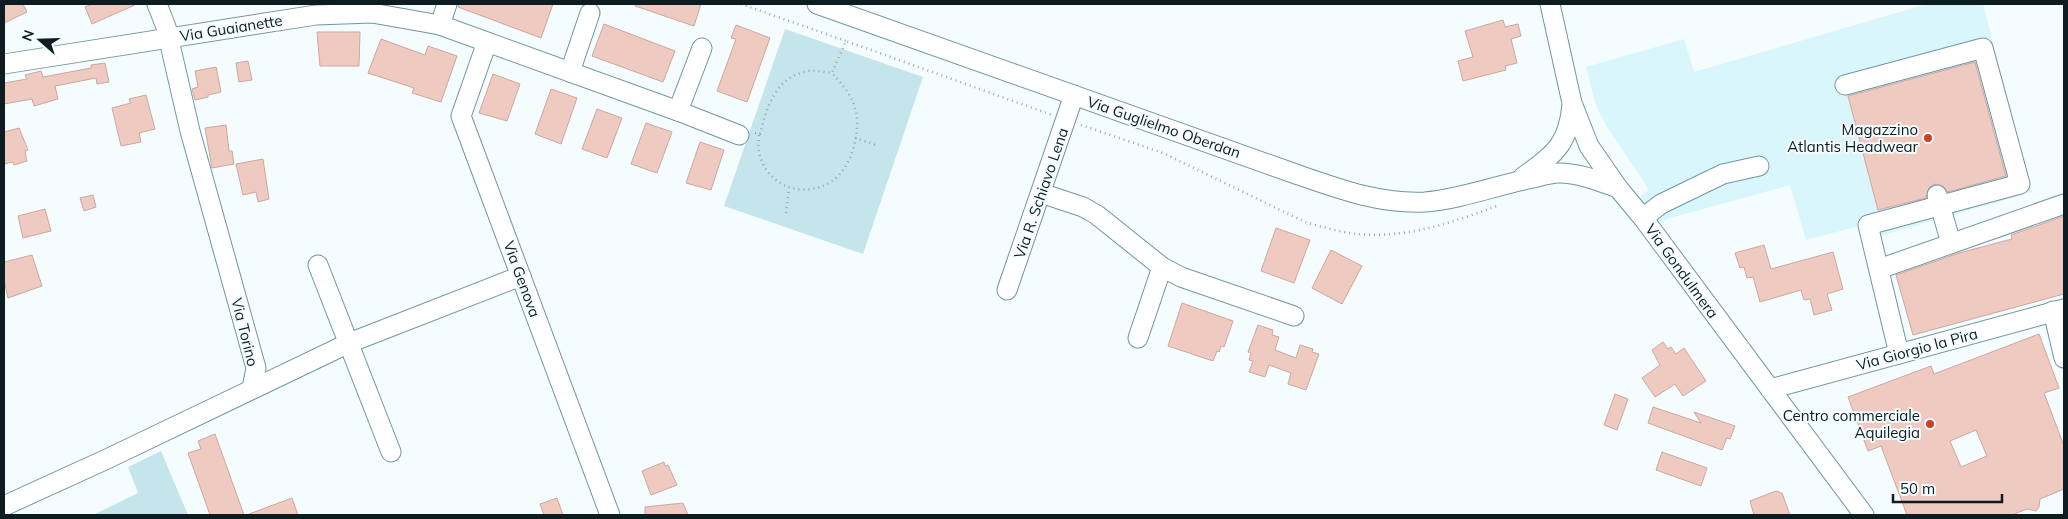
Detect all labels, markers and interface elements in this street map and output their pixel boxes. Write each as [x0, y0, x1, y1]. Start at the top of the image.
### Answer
street label: Via Guaianette [178, 11, 284, 45]
north arrow [15, 15, 65, 65]
text: N [18, 28, 38, 44]
street label: Via Guglielmo Oberdan [1085, 92, 1243, 162]
place label: Magazzino Atlantis Headwear [1787, 120, 1919, 156]
street label: Via R. Schiavo Lena [1010, 125, 1072, 261]
marker: Magazzino Atlantis Headwear [1922, 132, 1934, 144]
street label: Via Gondulmera [1641, 220, 1723, 322]
street label: Via Genova [499, 238, 545, 320]
street label: Via Torino [227, 296, 263, 368]
street label: Via Giorgio la Pira [1854, 324, 1980, 374]
place label: Centro commerciale Aquilegia [1783, 406, 1920, 442]
marker: Centro commerciale Aquilegia [1924, 418, 1936, 430]
scale bar [1893, 472, 2002, 504]
text: 50 m [1900, 479, 1935, 498]

